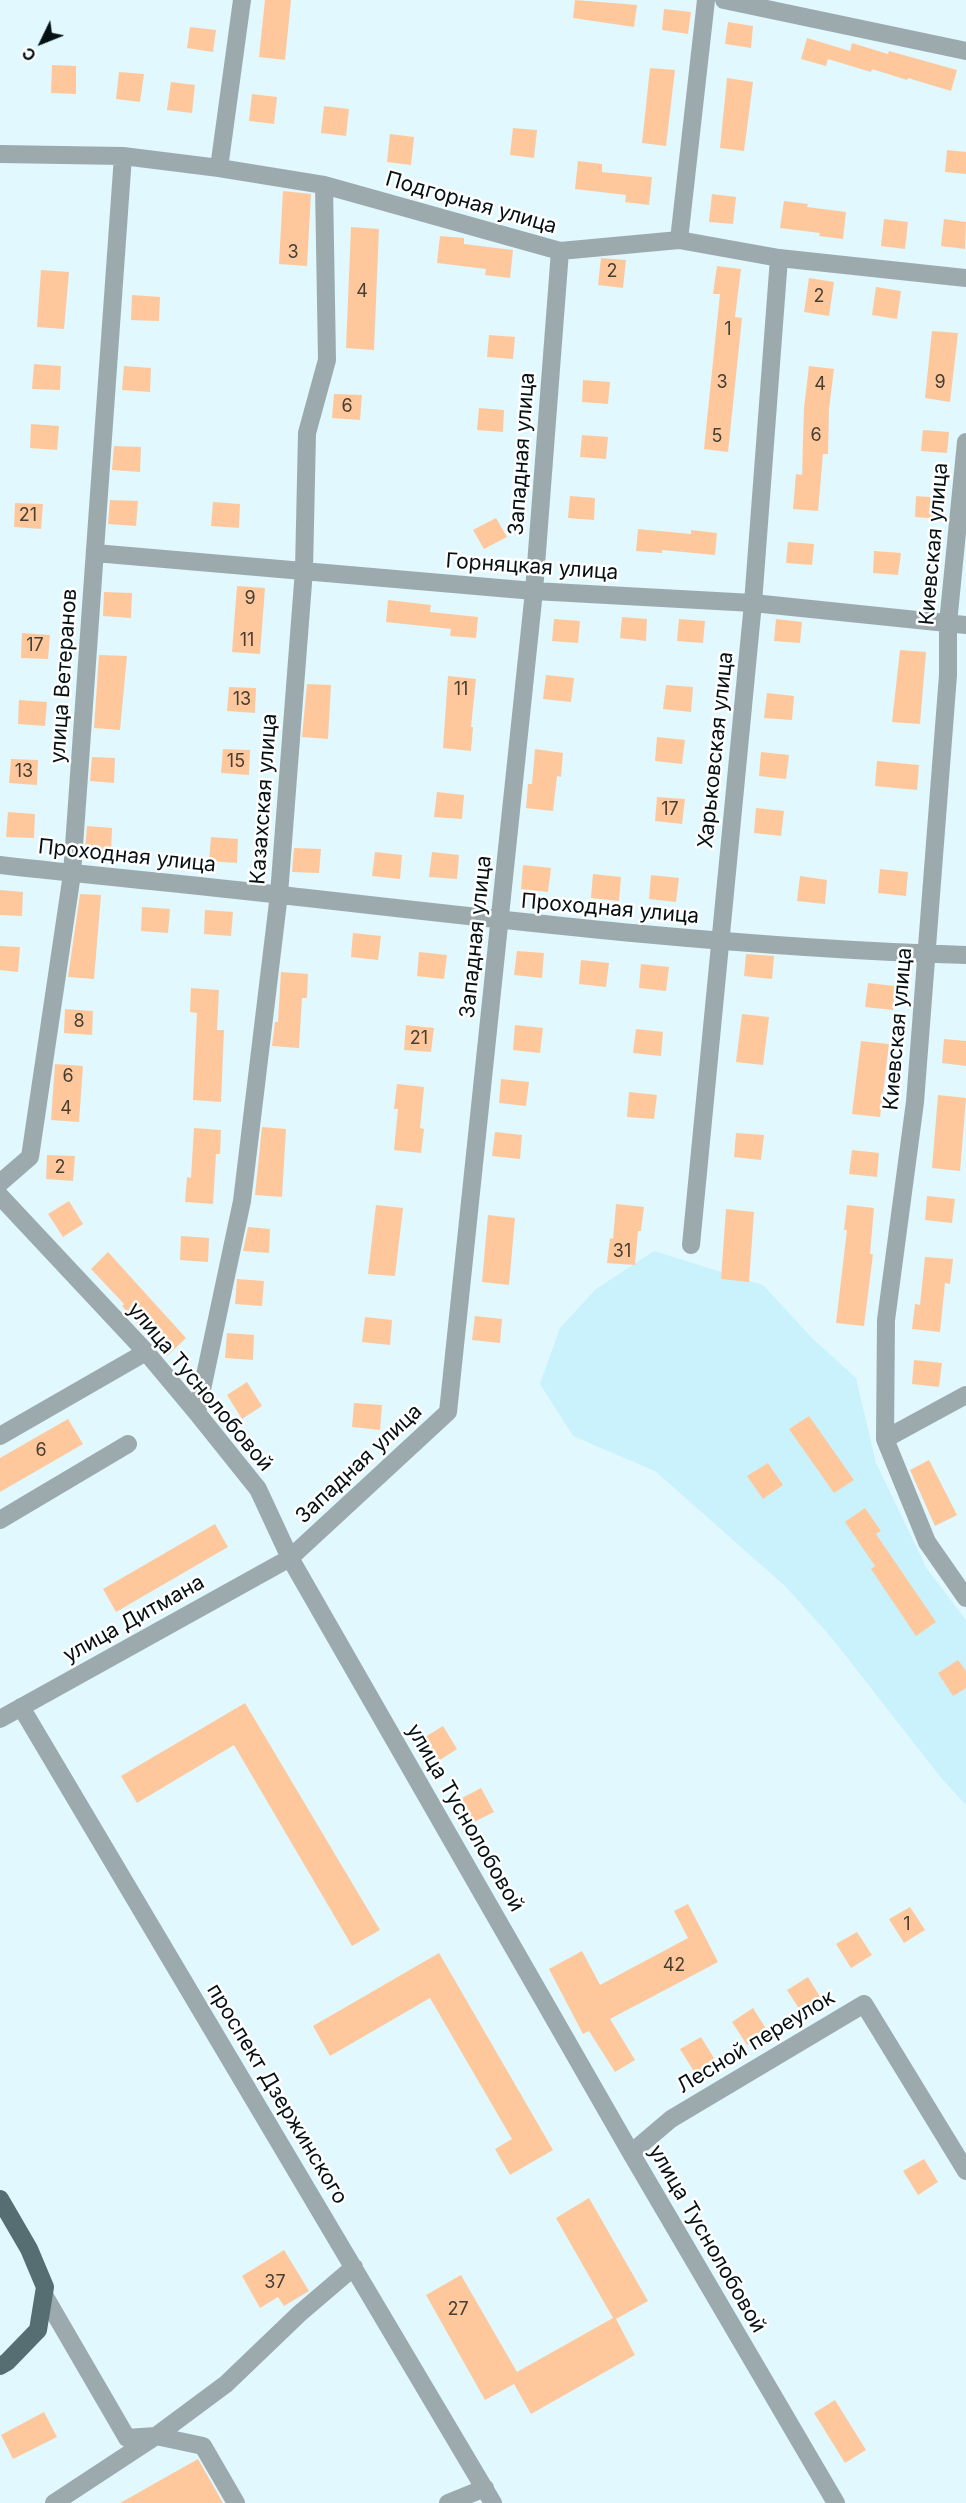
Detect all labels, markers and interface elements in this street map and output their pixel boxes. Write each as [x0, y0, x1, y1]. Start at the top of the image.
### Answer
north arrow [12, 12, 72, 72]
text: С [17, 43, 40, 65]
street label: Подгорная улица [382, 166, 560, 240]
house number: 3 [287, 242, 299, 264]
house number: 2 [607, 261, 617, 283]
house number: 4 [356, 281, 368, 303]
house number: 2 [814, 286, 824, 308]
house number: 1 [724, 319, 732, 341]
street label: Западная улица [504, 372, 540, 536]
house number: 3 [716, 372, 728, 394]
house number: 9 [934, 372, 946, 394]
house number: 4 [814, 374, 826, 396]
house number: 6 [341, 396, 353, 418]
house number: 6 [810, 425, 822, 447]
house number: 5 [712, 426, 722, 448]
street label: Киевская улица [914, 462, 954, 626]
house number: 21 [19, 505, 37, 527]
street label: Горняцкая улица [445, 548, 619, 586]
street label: улица Ветеранов [45, 588, 83, 764]
house number: 9 [244, 588, 256, 610]
house number: 11 [240, 630, 254, 652]
house number: 17 [26, 635, 44, 657]
street label: Харьковская улица [693, 651, 739, 849]
house number: 11 [454, 679, 468, 701]
house number: 13 [233, 689, 251, 711]
street label: Казахская улица [245, 713, 283, 885]
house number: 15 [227, 751, 245, 773]
house number: 13 [15, 761, 33, 783]
house number: 17 [661, 799, 679, 821]
street label: Проходная улица [37, 834, 217, 878]
street label: Западная улица [455, 854, 497, 1020]
street label: Проходная улица [520, 889, 700, 929]
street label: Киевская улица [878, 947, 918, 1111]
house number: 8 [73, 1011, 85, 1033]
house number: 21 [410, 1028, 428, 1050]
house number: 6 [62, 1066, 74, 1088]
house number: 4 [60, 1098, 72, 1120]
house number: 2 [55, 1157, 65, 1179]
house number: 31 [613, 1241, 631, 1263]
street label: улица Туснолобовой [122, 1297, 278, 1477]
street label: Западная улица [291, 1399, 427, 1529]
house number: 6 [35, 1440, 47, 1462]
street label: улица Дитмана [59, 1570, 209, 1668]
street label: улица Туснолобовой [401, 1720, 529, 1916]
house number: 1 [903, 1914, 911, 1936]
house number: 42 [663, 1955, 685, 1977]
street label: проспект Дзержинского [201, 1979, 353, 2209]
street label: Лесной переулок [673, 1985, 839, 2099]
street label: улица Туснолобовой [643, 2141, 771, 2337]
house number: 37 [264, 2272, 286, 2294]
house number: 27 [447, 2299, 469, 2321]

